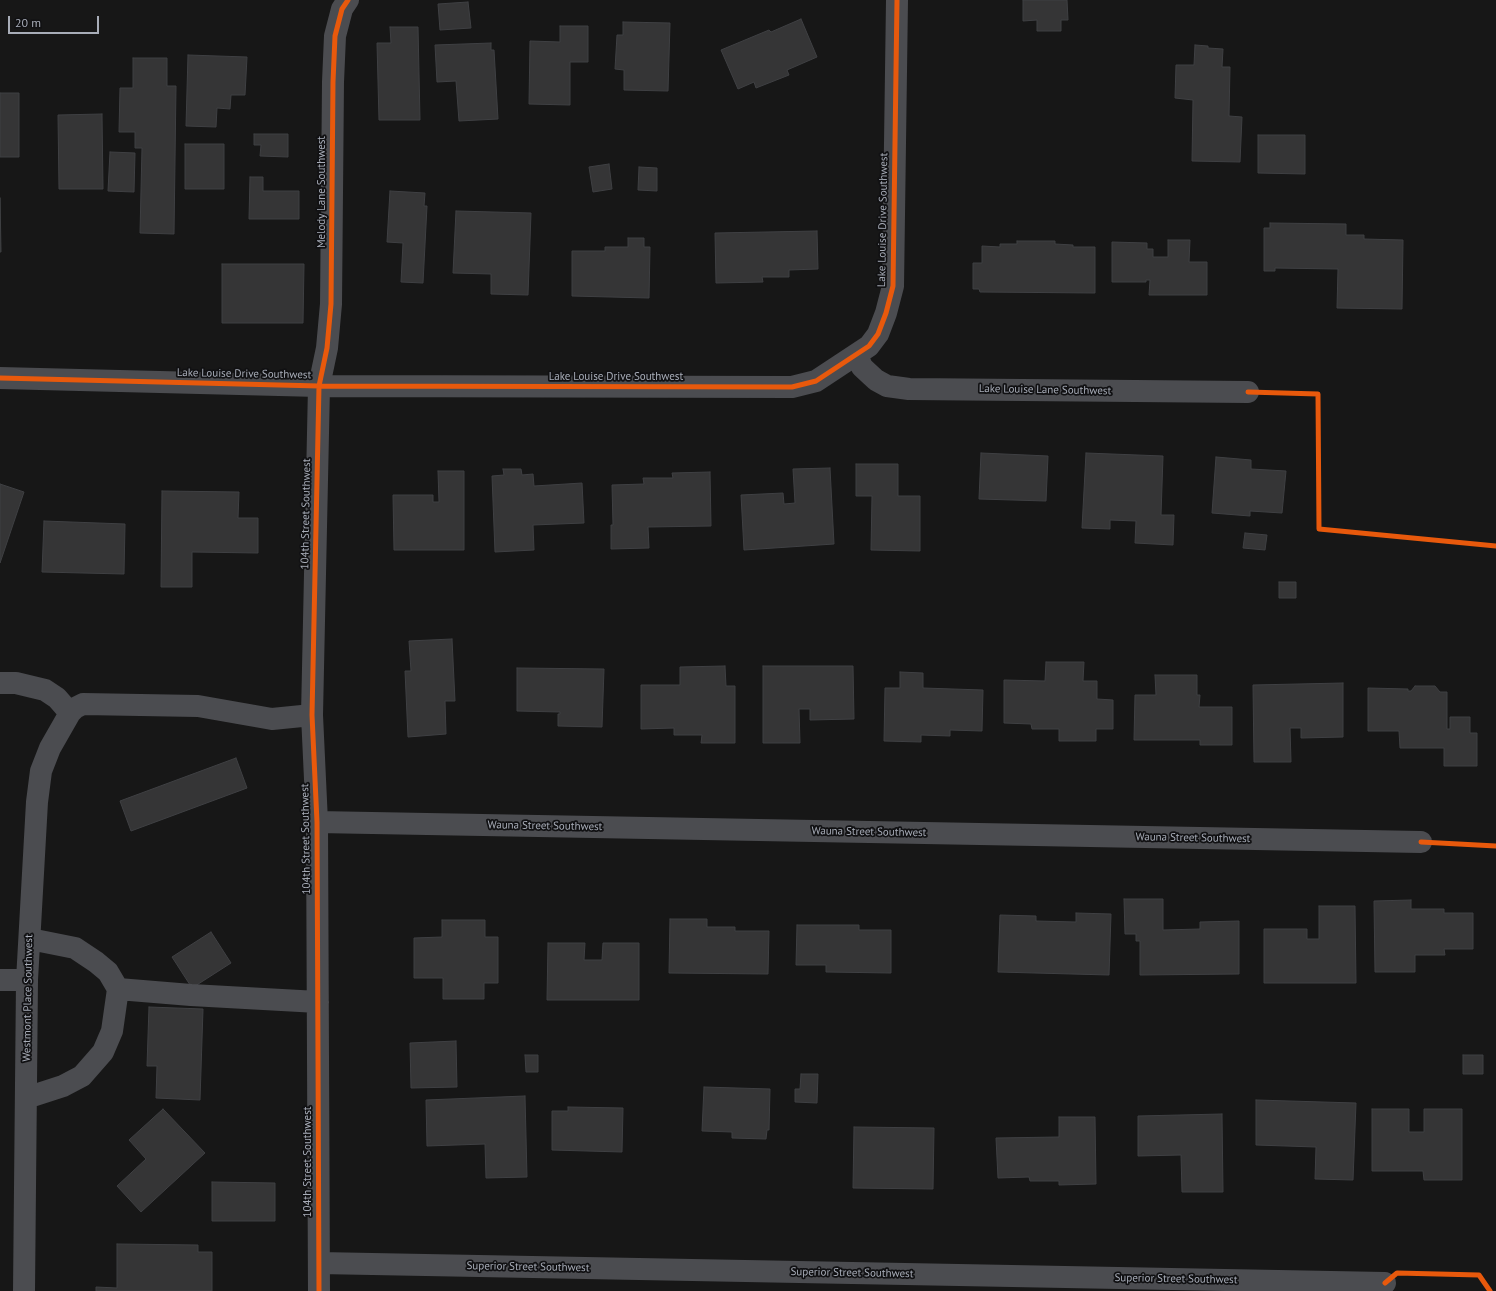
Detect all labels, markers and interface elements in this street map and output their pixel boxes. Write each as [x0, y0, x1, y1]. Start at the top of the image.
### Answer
scale bar [10, 8, 101, 34]
text: 20 m [15, 15, 41, 30]
street label: Melody Lane Southwest [315, 136, 329, 248]
street label: Lake Louise Drive Southwest [875, 153, 891, 287]
street label: Lake Louise Drive Southwest [177, 366, 311, 382]
street label: Lake Louise Drive Southwest [549, 370, 683, 384]
street label: Lake Louise Lane Southwest [979, 382, 1111, 398]
street label: 104th Street Southwest [298, 458, 314, 570]
street label: 104th Street Southwest [298, 783, 314, 895]
street label: Wauna Street Southwest [487, 818, 603, 834]
street label: Wauna Street Southwest [811, 824, 927, 840]
street label: Wauna Street Southwest [1135, 830, 1251, 846]
street label: Westmont Place Southwest [20, 934, 36, 1062]
street label: 104th Street Southwest [301, 1106, 315, 1218]
street label: Superior Street Southwest [466, 1259, 590, 1275]
street label: Superior Street Southwest [790, 1265, 914, 1281]
street label: Superior Street Southwest [1114, 1271, 1238, 1287]

